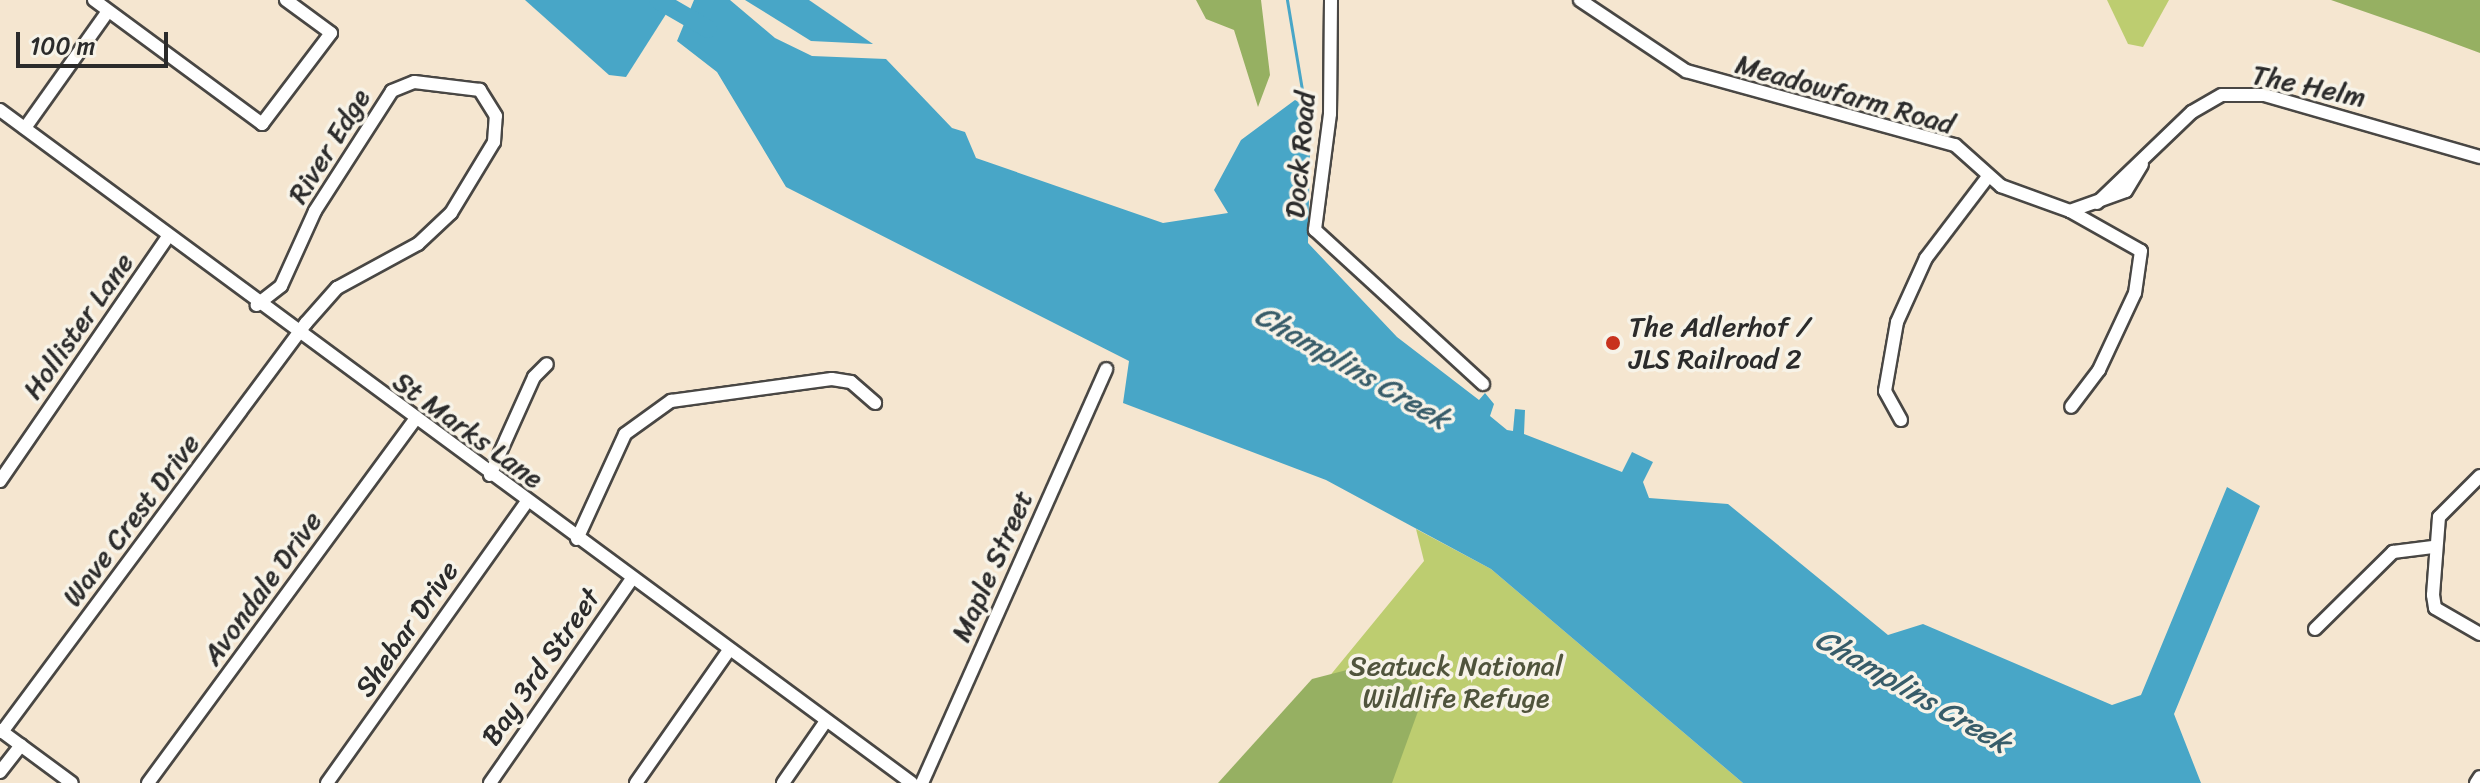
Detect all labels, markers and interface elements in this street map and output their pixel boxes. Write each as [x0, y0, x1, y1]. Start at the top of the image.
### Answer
scale bar [20, 16, 172, 66]
text: 100 m [30, 25, 95, 67]
street label: Meadowfarm Road [1732, 47, 1958, 141]
street label: The Helm [2249, 58, 2369, 114]
street label: River Edge [280, 82, 378, 210]
street label: Dock Road [1278, 90, 1322, 220]
street label: Hollister Lane [15, 247, 141, 405]
water label: Champlins Creek [1248, 297, 1456, 437]
place label: The Adlerhof / JLS Railroad 2 [1629, 310, 1810, 376]
marker: The Adlerhof / JLS Railroad 2 [1604, 334, 1622, 352]
street label: St Marks Lane [387, 365, 549, 495]
street label: Wave Crest Drive [55, 427, 207, 613]
street label: Maple Street [944, 485, 1040, 647]
street label: Avondale Drive [195, 505, 329, 671]
street label: Shebar Drive [348, 555, 466, 703]
street label: Bay 3rd Street [475, 582, 607, 752]
water label: Champlins Creek [1809, 621, 2017, 761]
park label: Seatuck National Wildlife Refuge [1349, 649, 1563, 715]

